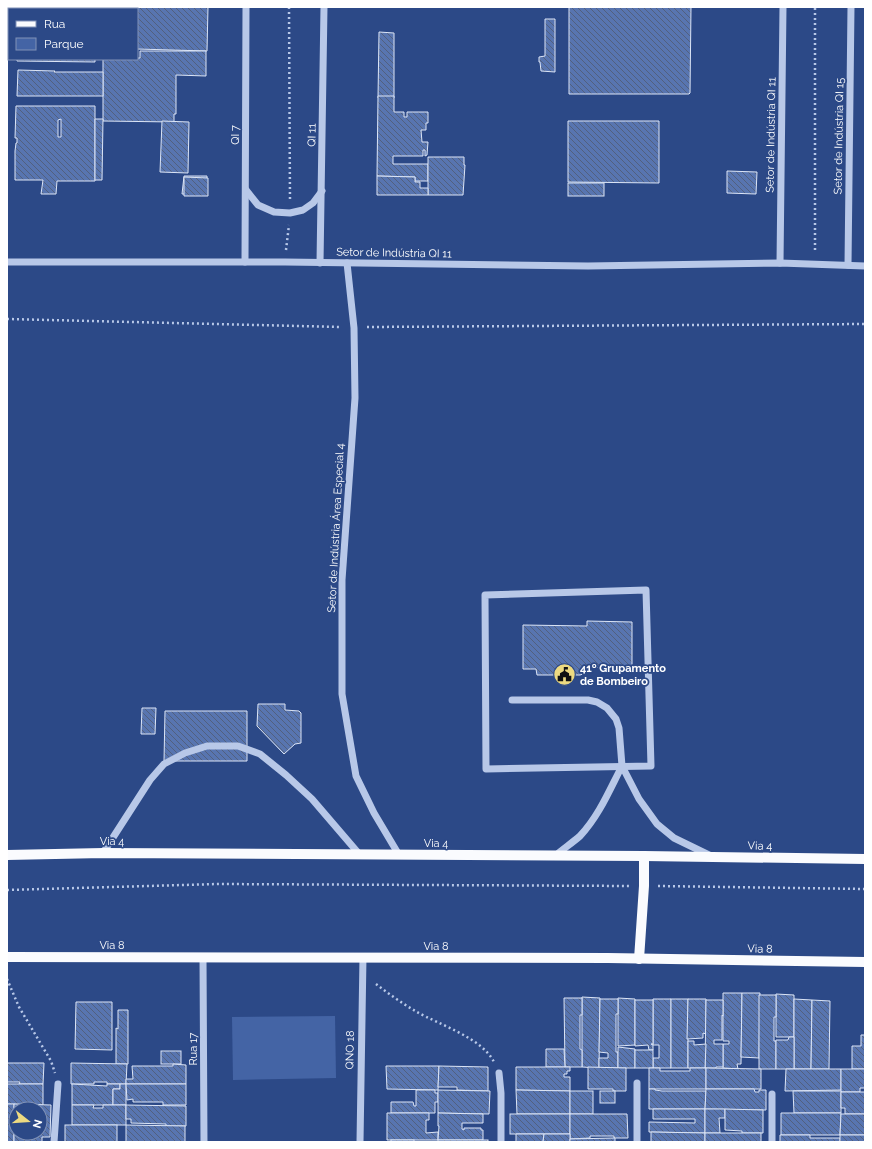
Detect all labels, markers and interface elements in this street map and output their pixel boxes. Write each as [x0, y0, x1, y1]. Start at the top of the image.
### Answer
legend [8, 8, 138, 60]
text: Rua [44, 17, 65, 31]
text: Parque [44, 37, 84, 51]
street label: Setor de Indústria QI 11 [763, 77, 779, 193]
street label: Setor de Indústria QI 15 [831, 78, 847, 194]
street label: QI 11 [305, 123, 319, 147]
street label: QI 7 [229, 125, 242, 145]
street label: Setor de Indústria QI 11 [336, 245, 452, 261]
street label: Setor de Indústria Área Especial 4 [324, 443, 347, 613]
public building icon: 41º Grupamento de Bombeiro [551, 661, 577, 687]
place label: 41º Grupamento de Bombeiro [580, 662, 666, 688]
street label: Via 4 [100, 835, 124, 848]
street label: Via 4 [424, 837, 448, 850]
street label: Via 4 [748, 839, 772, 853]
street label: Via 8 [99, 939, 125, 952]
street label: Via 8 [423, 940, 449, 953]
street label: Via 8 [747, 942, 773, 956]
street label: QNO 18 [343, 1030, 357, 1070]
street label: Rua 17 [187, 1032, 200, 1065]
north arrow [8, 1101, 48, 1141]
text: N [30, 1118, 45, 1130]

